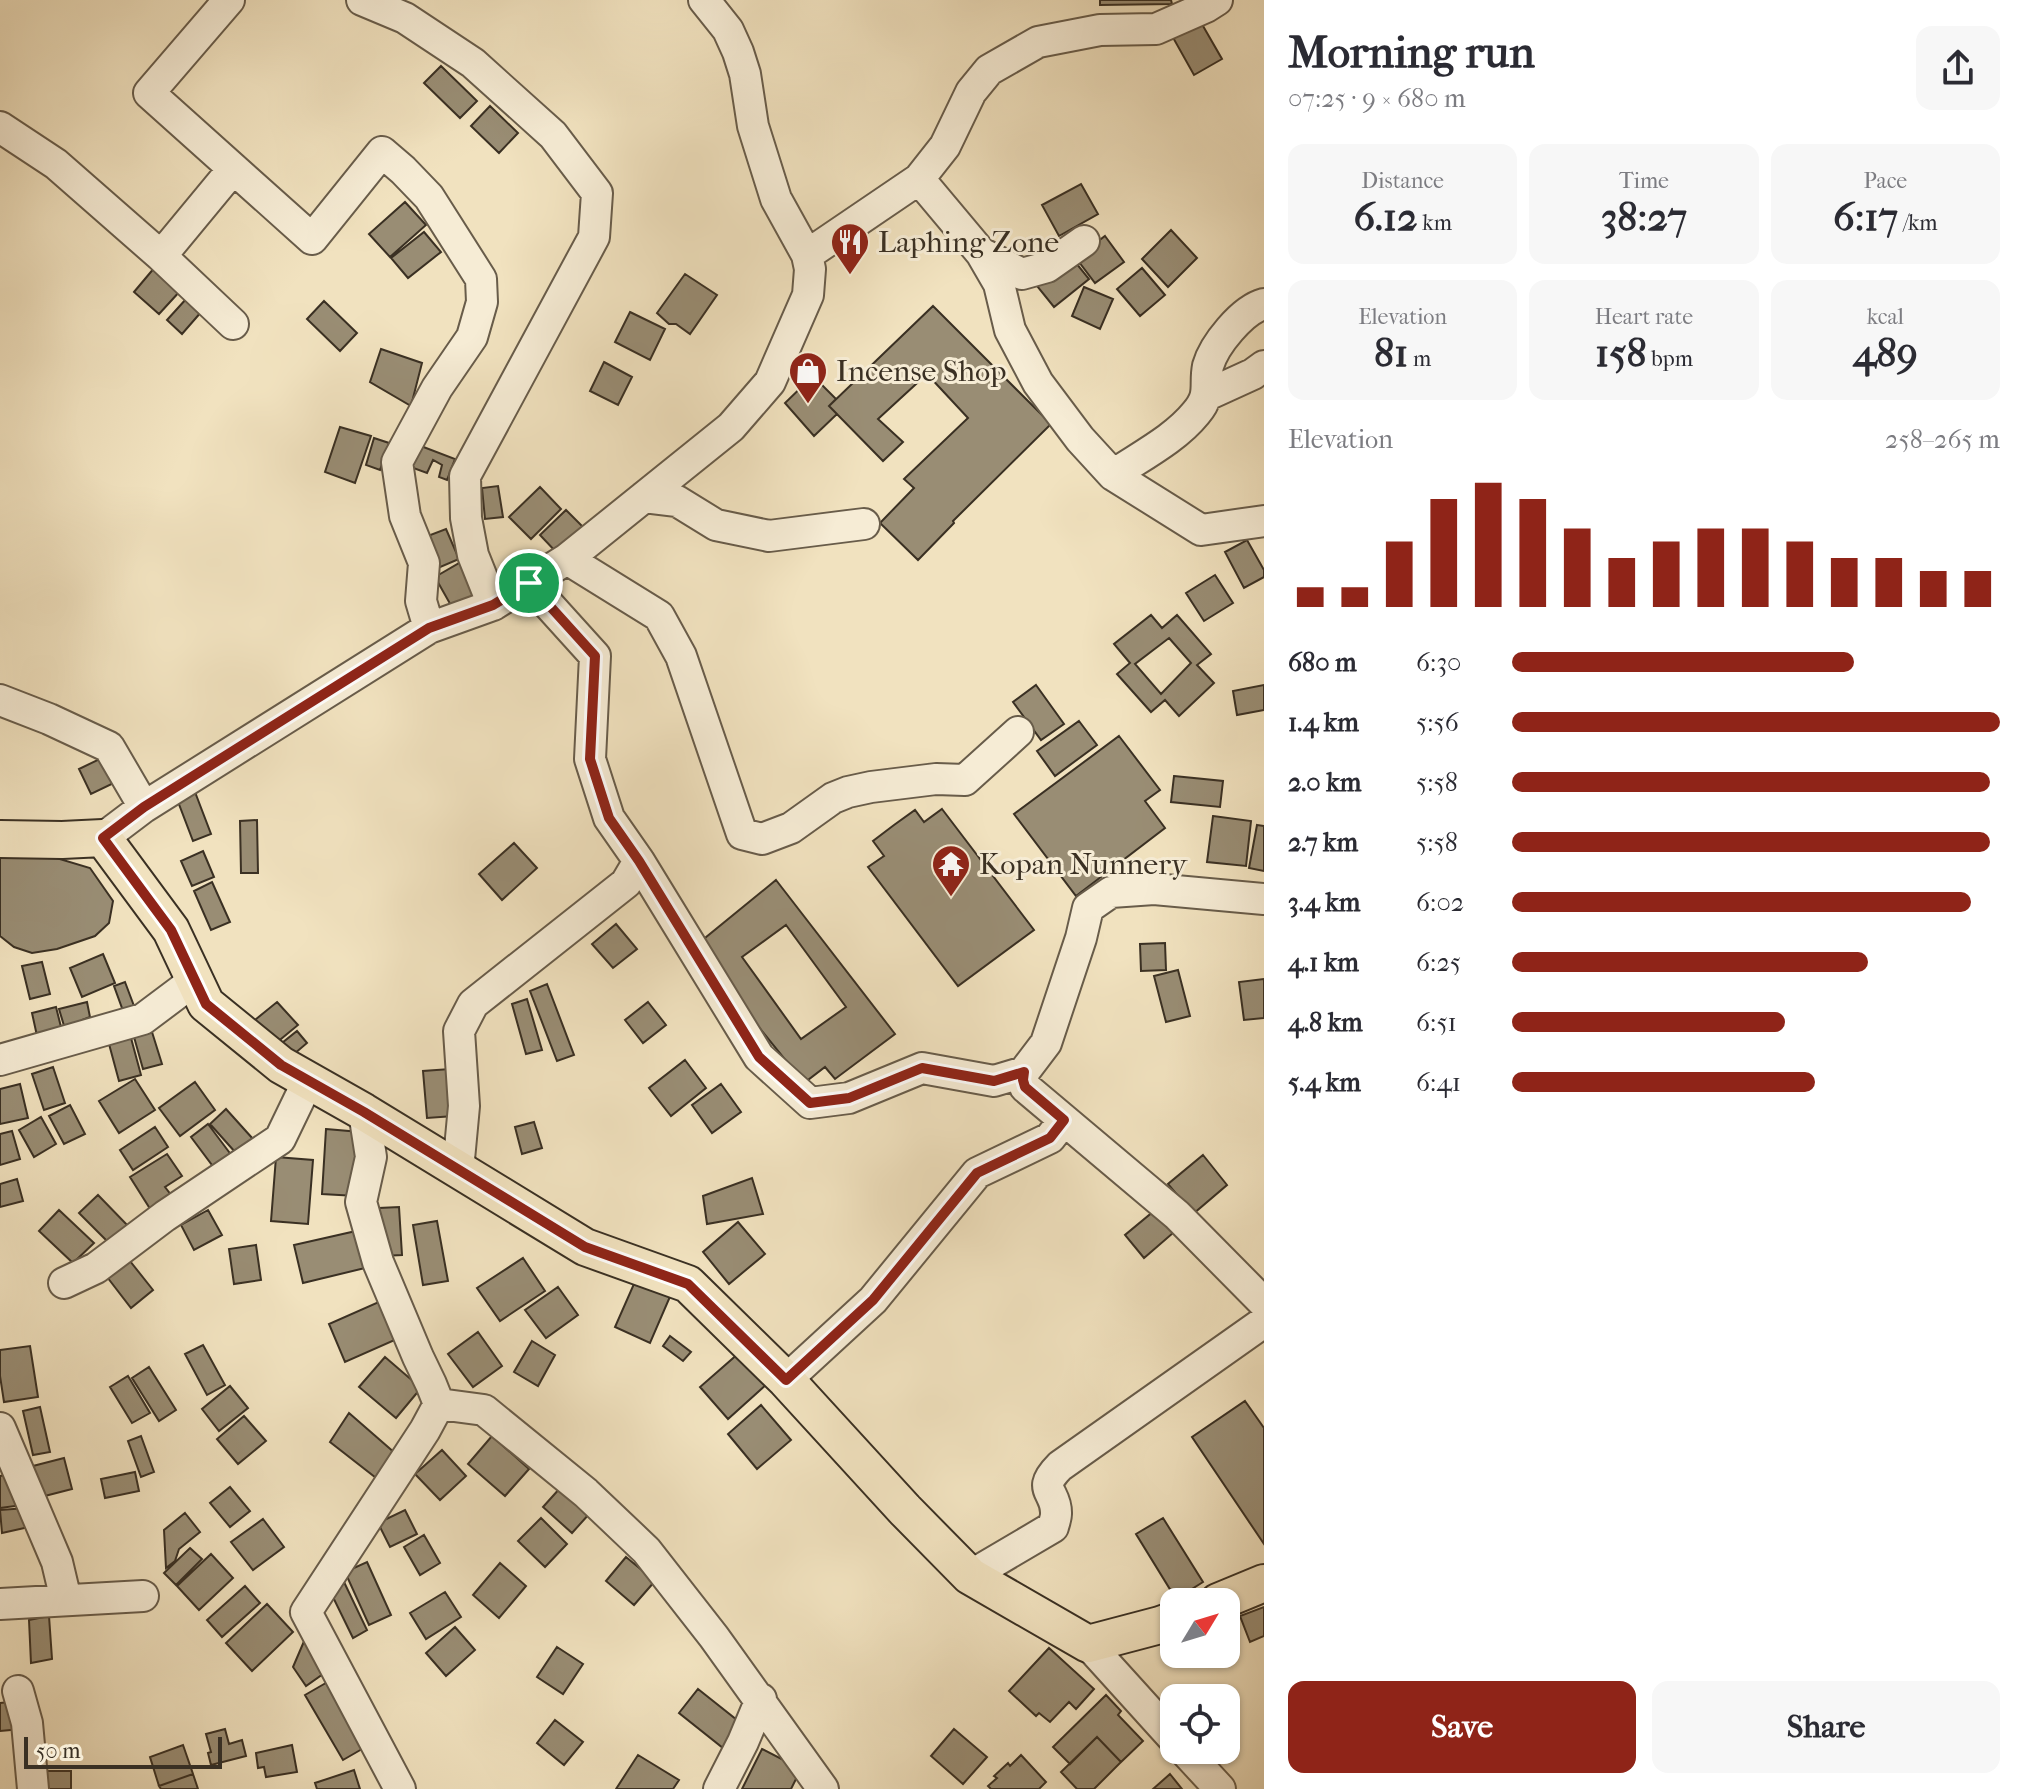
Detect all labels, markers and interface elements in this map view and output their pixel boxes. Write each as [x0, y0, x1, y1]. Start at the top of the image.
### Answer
button: share [1916, 26, 2000, 110]
text: Morning run [1288, 27, 1535, 78]
text: 07:25 · 9 × 680 m [1288, 83, 1466, 114]
text: Distance [1361, 168, 1444, 194]
text: Time [1619, 168, 1669, 194]
text: Pace [1863, 168, 1907, 194]
text: 6.12 [1353, 194, 1418, 240]
text: 38:27 [1601, 194, 1687, 240]
text: 6:17 [1833, 194, 1898, 240]
text: km [1418, 210, 1452, 236]
text: /km [1898, 210, 1938, 236]
restaurant icon: Laphing Zone [829, 221, 871, 276]
place label: Laphing Zone [878, 225, 1059, 260]
text: Elevation [1358, 304, 1447, 330]
text: Heart rate [1595, 304, 1693, 330]
text: kcal [1867, 304, 1904, 330]
text: 81 [1374, 330, 1408, 376]
text: 158 [1595, 330, 1647, 376]
text: 489 [1853, 330, 1918, 376]
text: m [1408, 346, 1431, 372]
text: bpm [1647, 346, 1693, 372]
shop icon: Incense Shop [787, 350, 829, 405]
place label: Incense Shop [836, 354, 1007, 389]
text: Elevation [1288, 424, 1393, 455]
text: 258–265 m [1885, 424, 2000, 455]
pin [495, 549, 563, 617]
icon: arrive [507, 561, 551, 605]
text: 680 m [1288, 647, 1357, 678]
text: 6:30 [1416, 647, 1461, 678]
text: 1.4 km [1288, 707, 1359, 738]
text: 5:56 [1416, 707, 1459, 738]
text: 2.0 km [1288, 767, 1361, 798]
text: 5:58 [1416, 767, 1458, 798]
text: 2.7 km [1288, 827, 1358, 858]
text: 5:58 [1416, 827, 1458, 858]
temple icon: Kopan Nunnery [930, 843, 972, 898]
place label: Kopan Nunnery [979, 847, 1188, 882]
text: 3.4 km [1288, 887, 1360, 918]
text: 6:02 [1416, 887, 1464, 918]
text: 4.1 km [1288, 947, 1359, 978]
text: 6:25 [1416, 947, 1461, 978]
text: 4.8 km [1288, 1007, 1363, 1038]
text: 6:51 [1416, 1007, 1457, 1038]
text: 5.4 km [1288, 1067, 1361, 1098]
text: 6:41 [1416, 1067, 1461, 1098]
north arrow [1160, 1588, 1240, 1668]
map controls [1160, 1588, 1240, 1764]
button: Save [1288, 1681, 1636, 1773]
button: Share [1652, 1681, 2000, 1773]
button: locate [1160, 1684, 1240, 1764]
scale bar [24, 1733, 222, 1769]
text: 50 m [36, 1738, 81, 1764]

